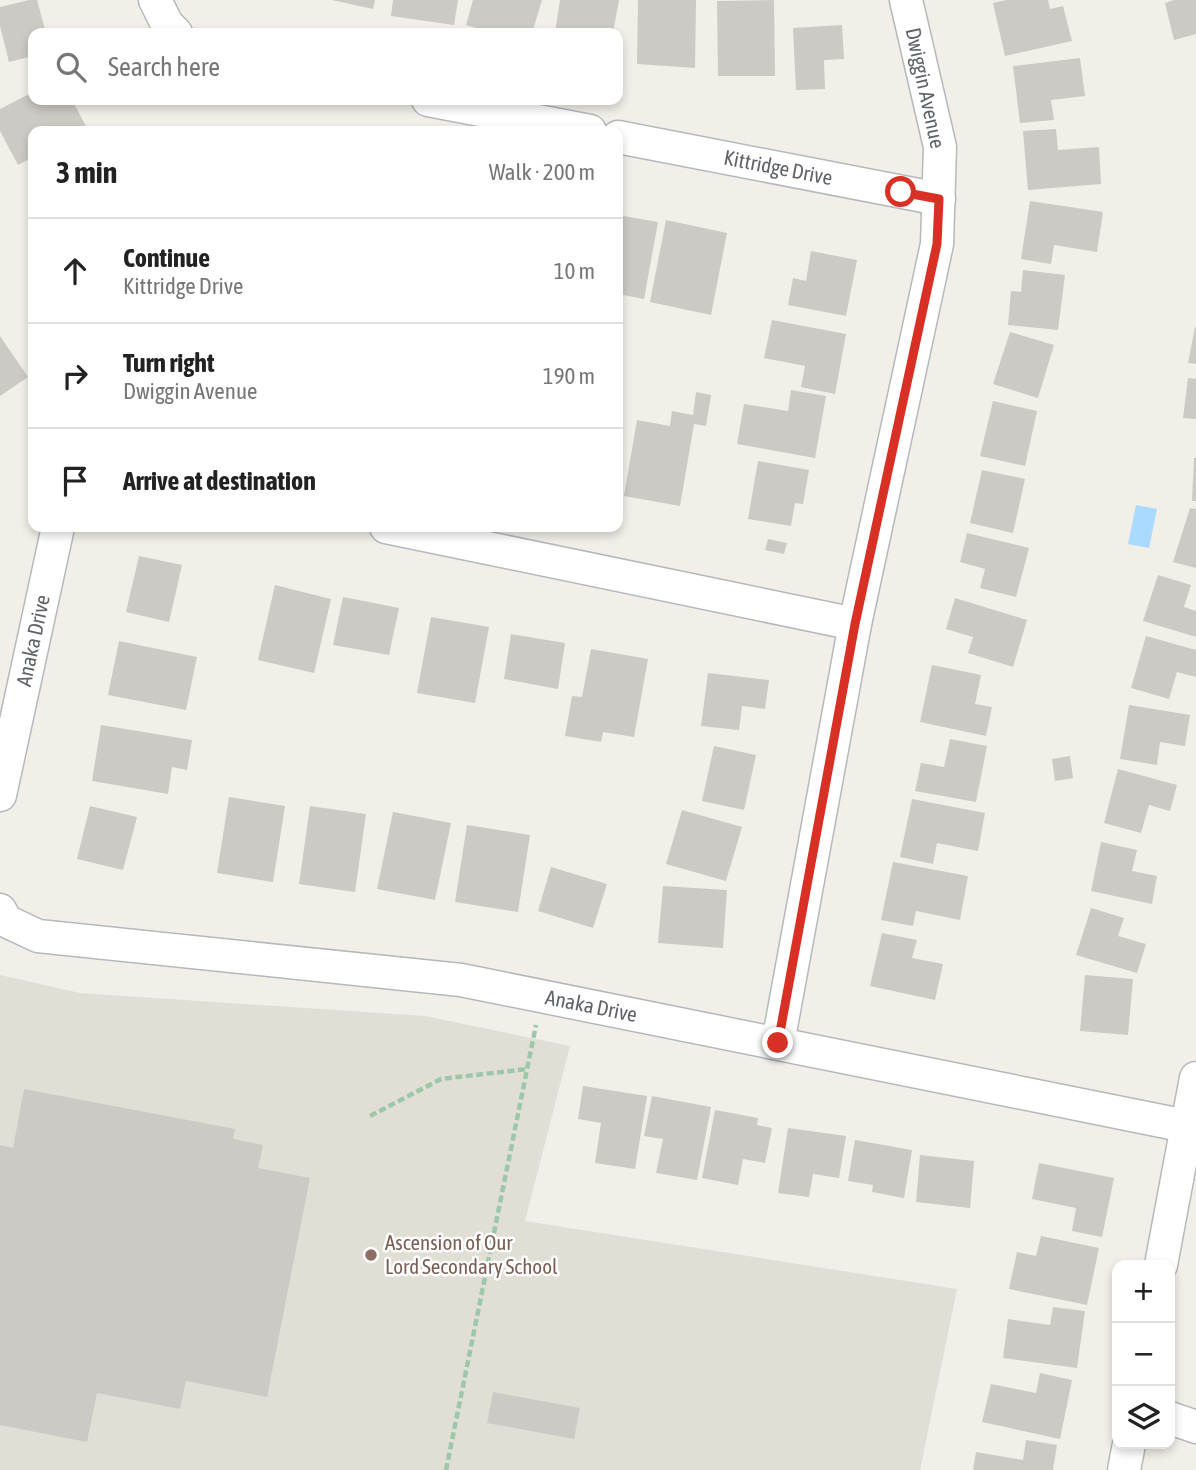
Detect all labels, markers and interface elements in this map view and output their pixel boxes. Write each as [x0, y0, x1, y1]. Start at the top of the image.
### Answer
street label: Dwiggin Avenue [901, 25, 950, 150]
search box [28, 28, 623, 105]
icon: search [52, 48, 90, 86]
text: Search here [108, 52, 220, 82]
street label: Kittridge Drive [722, 145, 835, 189]
text: 3 min [56, 155, 117, 189]
text: Walk · 200 m [489, 159, 595, 185]
route start [885, 176, 916, 207]
text: Continue [123, 243, 210, 273]
icon: ahead [56, 252, 94, 290]
text: 10 m [554, 258, 595, 284]
text: Kittridge Drive [123, 273, 243, 299]
text: Turn right [123, 348, 214, 378]
icon: right [56, 357, 94, 395]
text: 190 m [543, 363, 595, 389]
text: Dwiggin Avenue [123, 378, 257, 404]
icon: arrive [56, 462, 94, 500]
text: Arrive at destination [123, 466, 316, 496]
street label: Anaka Drive [11, 592, 54, 688]
street label: Anaka Drive [543, 984, 639, 1026]
route end [762, 1027, 793, 1058]
place label: Ascension of Our Lord Secondary School [385, 1230, 558, 1278]
marker: Ascension of Our Lord Secondary School [363, 1247, 379, 1263]
map controls [1112, 1260, 1175, 1449]
button: + [1112, 1260, 1175, 1323]
button: − [1112, 1323, 1175, 1386]
button: layers [1112, 1386, 1175, 1449]

